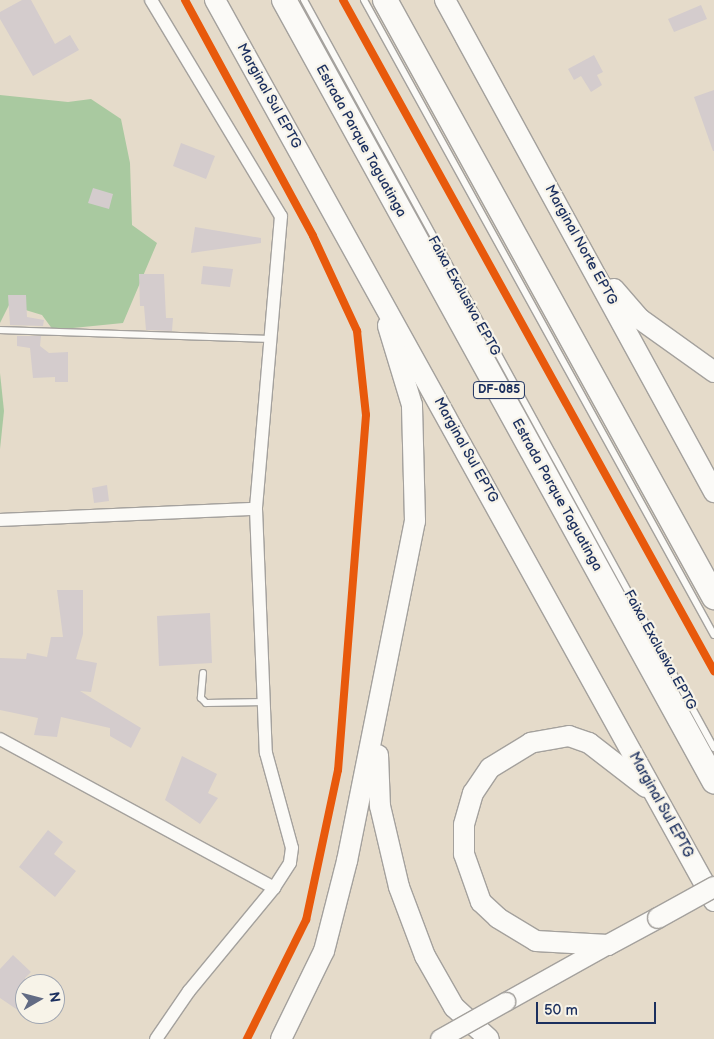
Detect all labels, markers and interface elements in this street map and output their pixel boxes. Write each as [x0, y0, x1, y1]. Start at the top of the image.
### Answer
street label: Marginal Sul EPTG [233, 40, 305, 152]
street label: Estrada Parque Taguatinga [312, 62, 410, 220]
street label: Marginal Norte EPTG [541, 182, 621, 308]
street label: Faixa Exclusiva EPTG [424, 233, 504, 359]
road number: DF-085 [473, 380, 525, 400]
street label: Marginal Sul EPTG [430, 394, 502, 506]
street label: Estrada Parque Taguatinga [508, 416, 606, 574]
street label: Faixa Exclusiva EPTG [620, 587, 700, 713]
street label: Marginal Sul EPTG [625, 749, 697, 861]
north arrow [15, 974, 65, 1024]
text: N [45, 991, 64, 1003]
scale bar [539, 992, 659, 1024]
text: 50 m [544, 1001, 578, 1020]

